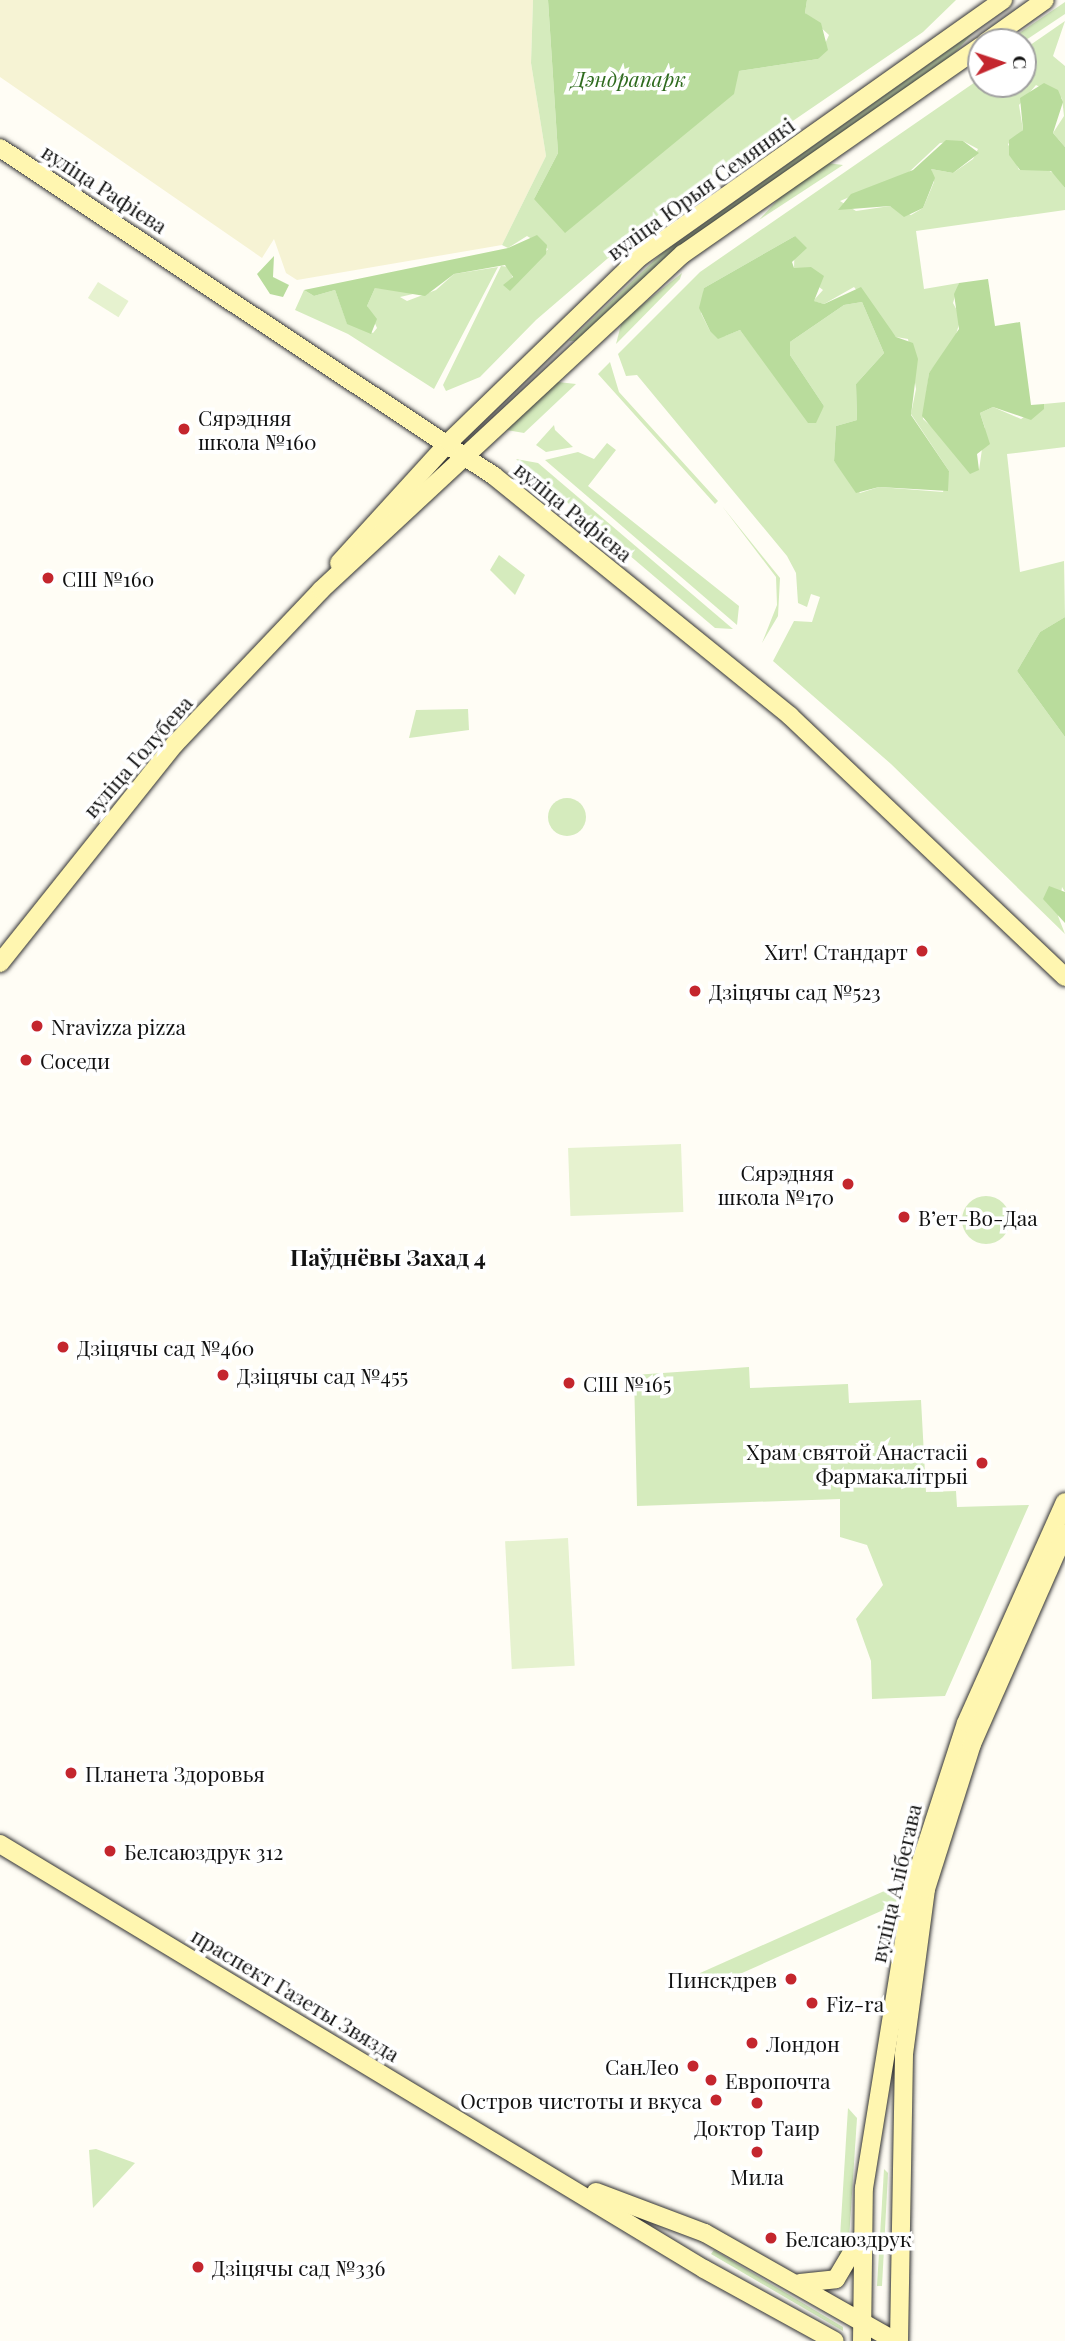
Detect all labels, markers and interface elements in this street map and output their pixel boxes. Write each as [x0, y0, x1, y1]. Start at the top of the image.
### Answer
north arrow [967, 28, 1037, 98]
text: С [1008, 55, 1034, 69]
park label: Дэндрапарк [572, 65, 686, 91]
street label: вуліца Юрыя Семянякі [601, 112, 799, 264]
street label: вуліца Рафіева [38, 138, 172, 238]
place label: Сярэдняя школа №160 [198, 404, 316, 454]
marker: Сярэдняя школа №160 [176, 421, 192, 437]
street label: вуліца Рафіева [510, 456, 638, 566]
place label: СШ №160 [62, 565, 154, 591]
marker: СШ №160 [40, 570, 56, 586]
street label: вуліца Голубева [77, 690, 197, 822]
place label: Хит! Стандарт [765, 938, 908, 964]
marker: Хит! Стандарт [914, 943, 930, 959]
place label: Дзіцячы сад №523 [709, 978, 881, 1004]
marker: Дзіцячы сад №523 [687, 983, 703, 999]
place label: Nravizza pizza [51, 1013, 186, 1039]
marker: Nravizza pizza [29, 1018, 45, 1034]
place label: Соседи [40, 1047, 110, 1073]
marker: Соседи [18, 1052, 34, 1068]
place label: Сярэдняя школа №170 [718, 1159, 834, 1209]
marker: Сярэдняя школа №170 [840, 1176, 856, 1192]
place label: Вʼет-Во-Даа [918, 1204, 1038, 1230]
marker: Вʼет-Во-Даа [896, 1209, 912, 1225]
district label: Паўднёвы Захад 4 [290, 1243, 486, 1271]
place label: Дзіцячы сад №460 [77, 1334, 254, 1360]
marker: Дзіцячы сад №460 [55, 1339, 71, 1355]
place label: Дзіцячы сад №455 [237, 1362, 408, 1388]
marker: Дзіцячы сад №455 [215, 1367, 231, 1383]
place label: СШ №165 [583, 1370, 671, 1396]
marker: СШ №165 [561, 1375, 577, 1391]
place label: Храм святой Анастасіі Фармакалітрыі [746, 1438, 968, 1488]
marker: Храм святой Анастасіі Фармакалітрыі [974, 1455, 990, 1471]
place label: Планета Здоровья [85, 1760, 265, 1786]
marker: Планета Здоровья [63, 1765, 79, 1781]
street label: вуліца Алібегава [865, 1801, 925, 1965]
place label: Белсаюздрук 312 [124, 1838, 283, 1864]
marker: Белсаюздрук 312 [102, 1843, 118, 1859]
street label: праспект Газеты Звязда [188, 1922, 404, 2066]
place label: Пинскдрев [668, 1966, 777, 1992]
marker: Пинскдрев [783, 1971, 799, 1987]
place label: Fiz-ra [826, 1990, 884, 2016]
marker: Fiz-ra [804, 1995, 820, 2011]
place label: Лондон [766, 2030, 840, 2056]
marker: Лондон [744, 2035, 760, 2051]
place label: СанЛео [605, 2053, 679, 2079]
marker: СанЛео [685, 2058, 701, 2074]
place label: Европочта [725, 2067, 830, 2093]
marker: Европочта [703, 2072, 719, 2088]
place label: Остров чистоты и вкуса [460, 2087, 702, 2113]
marker: Остров чистоты и вкуса [708, 2092, 724, 2108]
marker: Доктор Таир [749, 2095, 765, 2111]
place label: Доктор Таир [694, 2114, 820, 2140]
marker: Мила [749, 2144, 765, 2160]
place label: Мила [730, 2163, 784, 2189]
place label: Белсаюздрук [785, 2225, 912, 2251]
marker: Белсаюздрук [763, 2230, 779, 2246]
place label: Дзіцячы сад №336 [212, 2254, 385, 2280]
marker: Дзіцячы сад №336 [190, 2259, 206, 2275]

